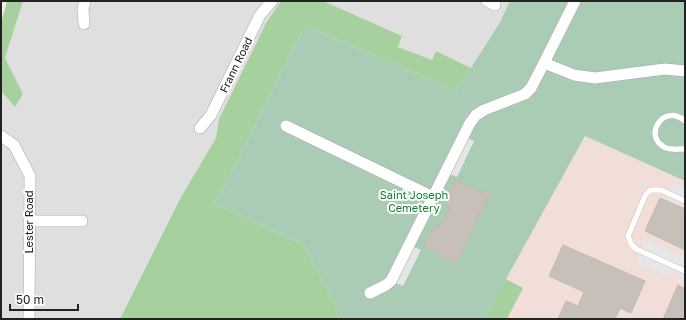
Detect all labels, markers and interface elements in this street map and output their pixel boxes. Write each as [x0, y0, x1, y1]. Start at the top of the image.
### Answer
street label: Frann Road [217, 35, 255, 95]
park label: Saint Joseph Cemetery [380, 188, 448, 214]
street label: Lester Road [22, 190, 35, 254]
scale bar [10, 286, 78, 312]
text: 50 m [16, 292, 44, 307]

